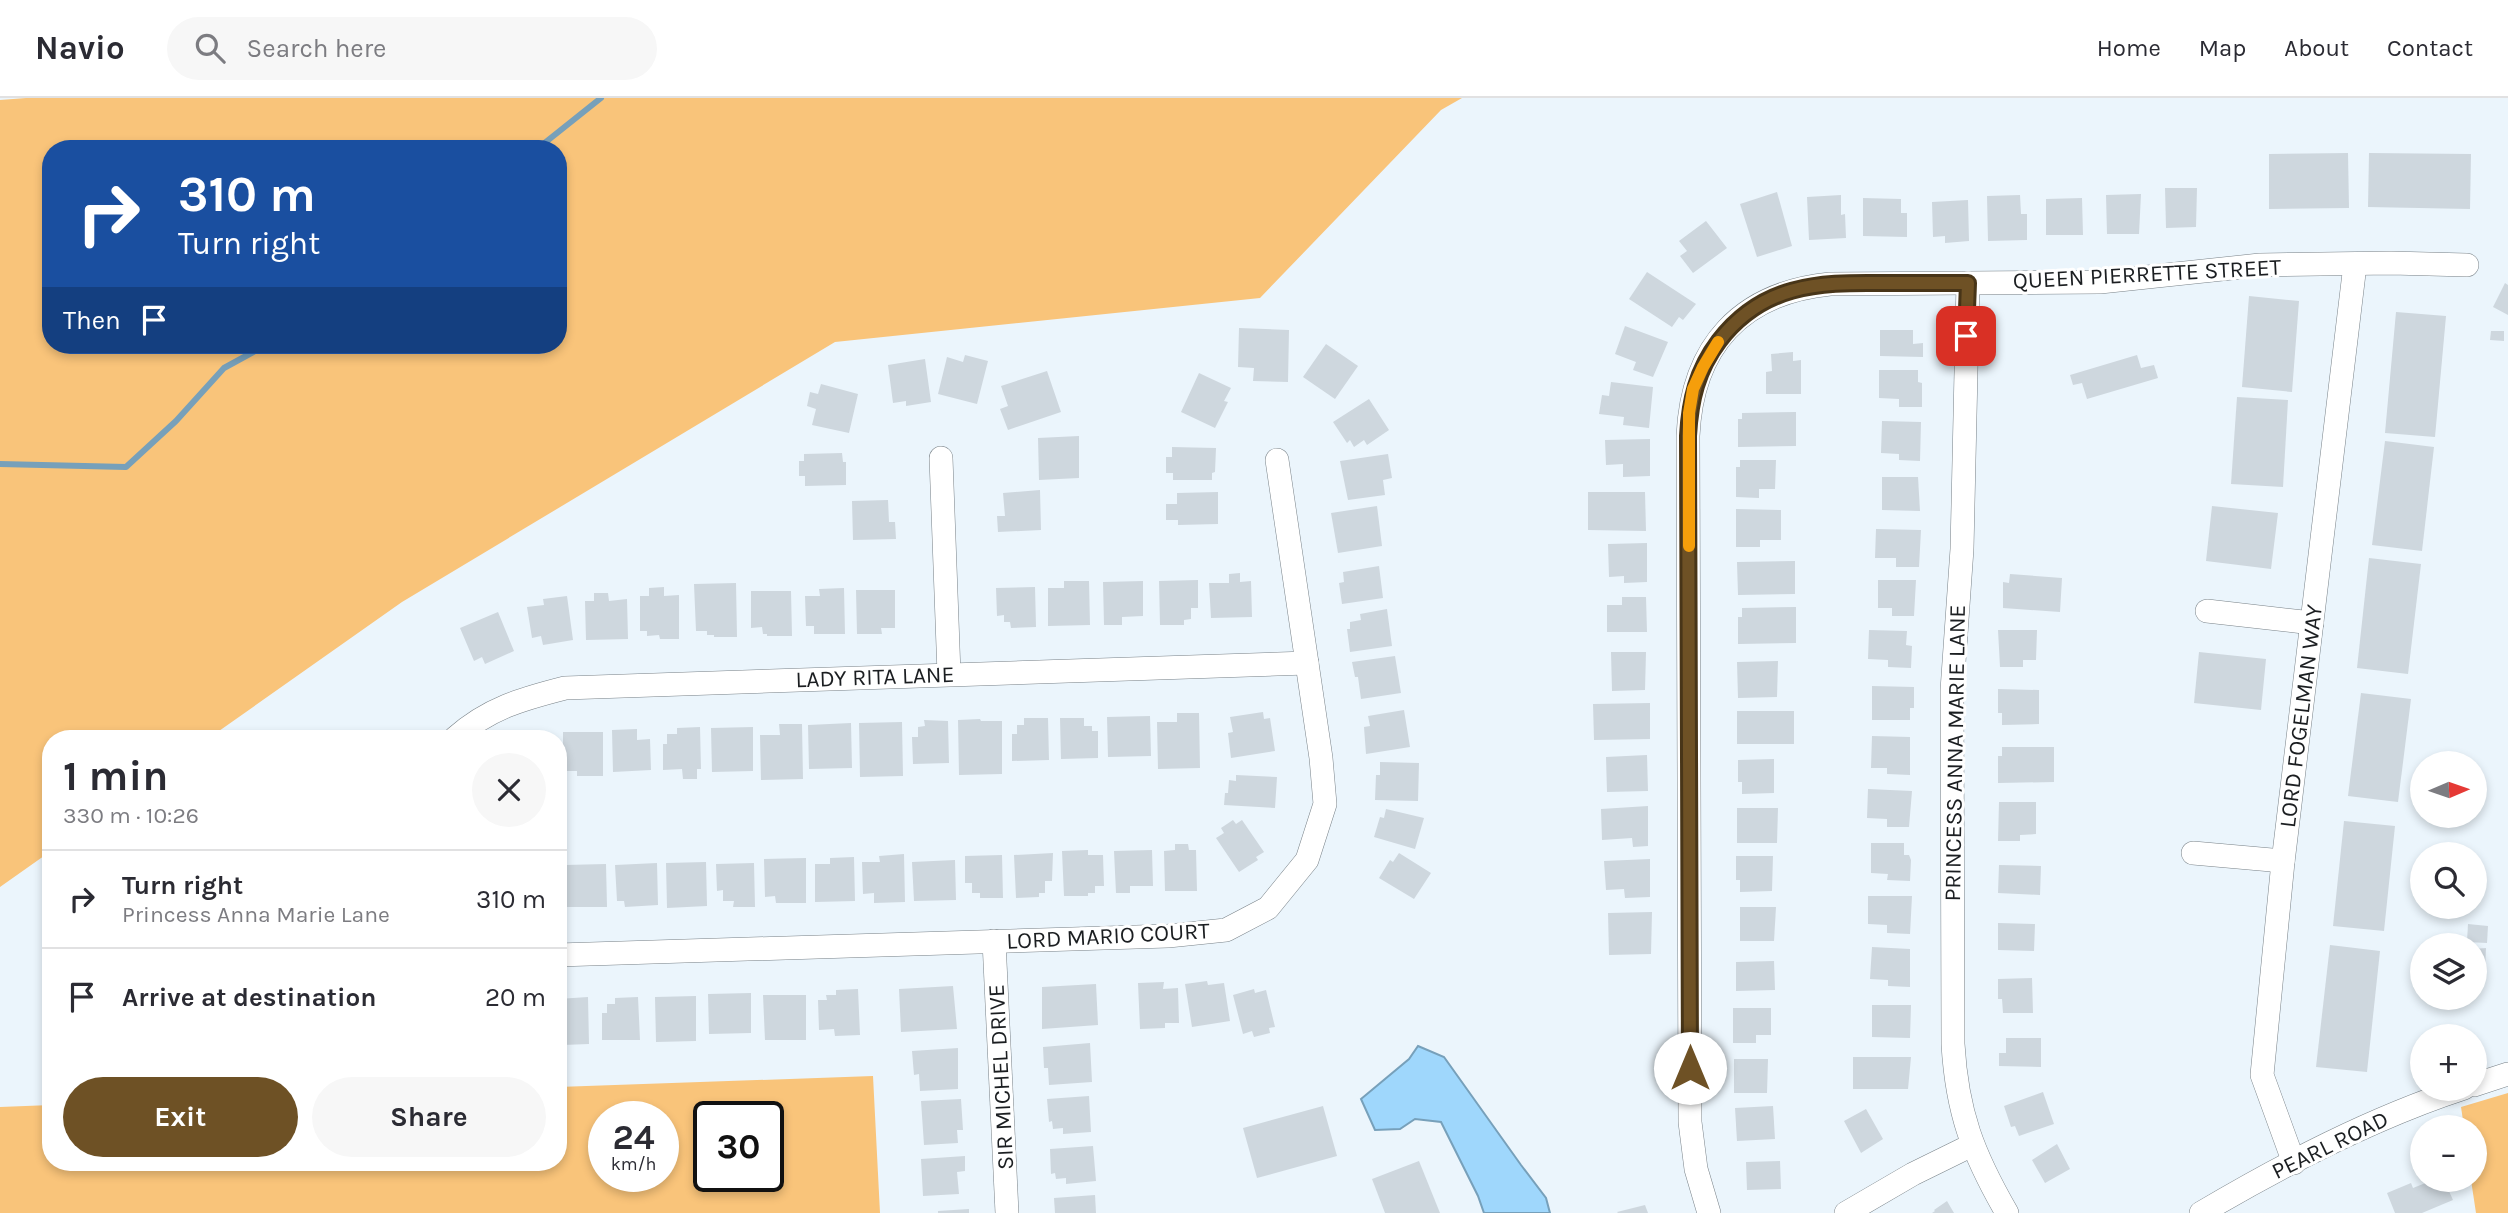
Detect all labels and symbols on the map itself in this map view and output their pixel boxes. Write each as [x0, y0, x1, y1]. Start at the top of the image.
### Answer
street label: QUEEN PIERRETTE STREET [2012, 253, 2282, 295]
pin [1936, 306, 1996, 366]
street label: LORD FOGELMAN WAY [2274, 602, 2328, 829]
street label: PRINCESS ANNA MARIE LANE [1939, 604, 1971, 902]
street label: LADY RITA LANE [795, 661, 955, 693]
north arrow [2410, 751, 2487, 828]
street label: LORD MARIO COURT [1006, 917, 1211, 955]
street label: SIR MICHEL DRIVE [983, 983, 1019, 1171]
position arrow [1653, 1031, 1727, 1105]
speed limit sign: 30 [693, 1101, 784, 1192]
street label: PEARL ROAD [2267, 1105, 2393, 1185]

